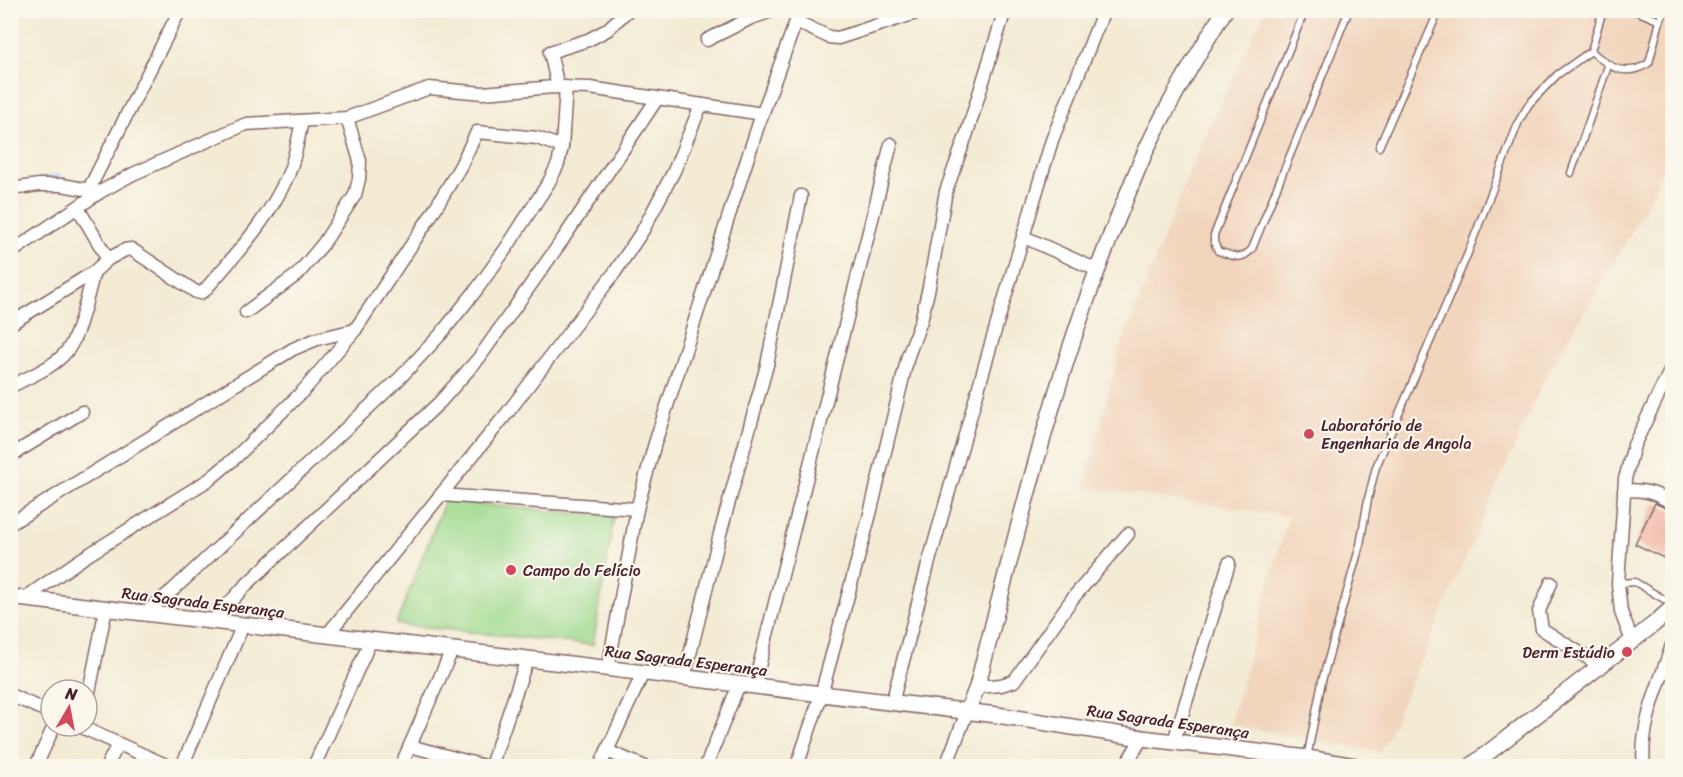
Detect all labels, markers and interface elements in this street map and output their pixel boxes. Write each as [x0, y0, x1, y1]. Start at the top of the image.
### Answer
place label: Laboratório de Engenharia de Angola [1321, 411, 1472, 458]
marker: Laboratório de Engenharia de Angola [1302, 427, 1316, 441]
place label: Campo do Felício [523, 556, 641, 585]
marker: Campo do Felício [504, 563, 518, 577]
street label: Rua Sagrada Esperança [120, 578, 287, 627]
street label: Rua Sagrada Esperança [603, 636, 770, 685]
place label: Derm Estúdio [1522, 638, 1615, 667]
marker: Derm Estúdio [1620, 645, 1634, 659]
north arrow [39, 678, 99, 738]
text: N [63, 678, 80, 709]
street label: Rua Sagrada Esperança [1085, 696, 1252, 747]

